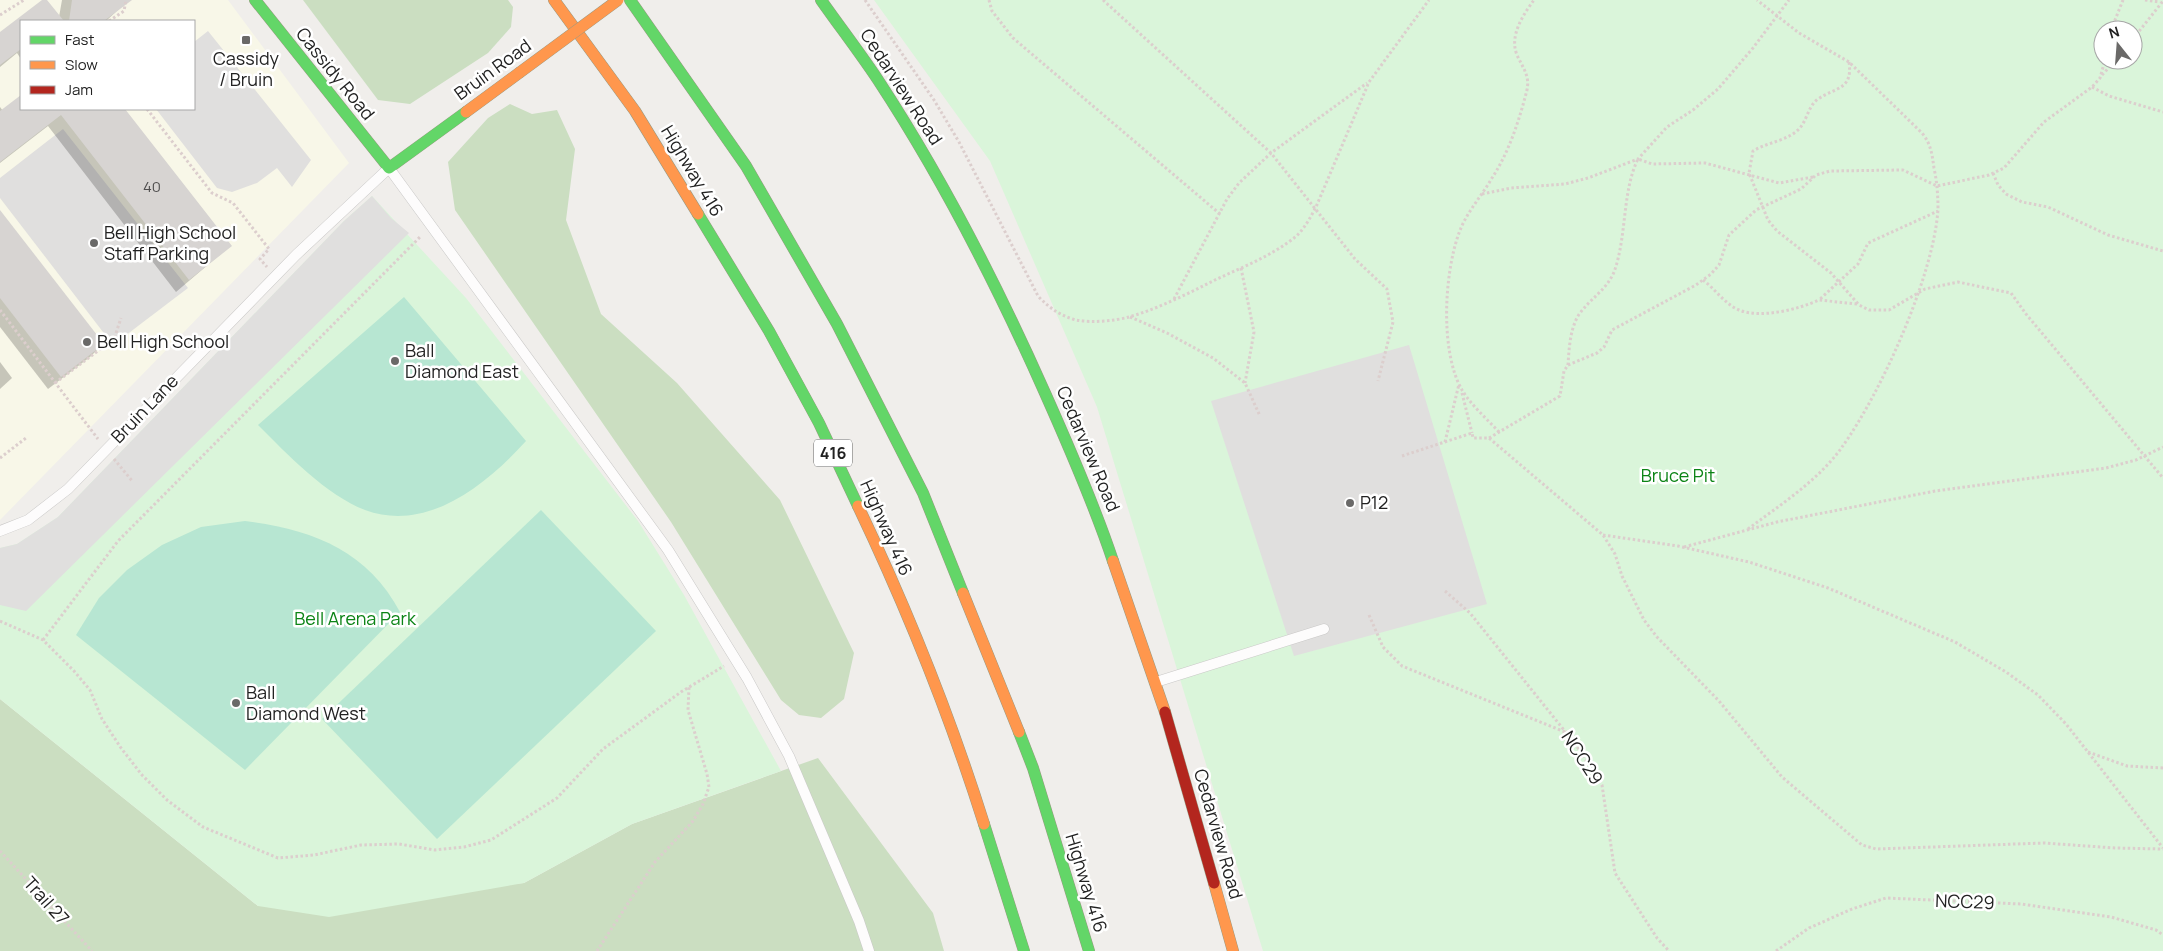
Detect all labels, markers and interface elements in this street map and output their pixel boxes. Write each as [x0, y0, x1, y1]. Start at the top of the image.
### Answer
legend [20, 20, 195, 110]
north arrow [2093, 20, 2143, 70]
street label: Cassidy Road [291, 22, 380, 125]
text: N [2106, 22, 2122, 43]
street label: Cedarview Road [855, 24, 948, 149]
text: Fast [65, 29, 94, 50]
street label: Bruin Road [449, 33, 536, 105]
marker: Cassidy / Bruin [240, 34, 252, 46]
place label: Cassidy / Bruin [213, 46, 280, 91]
text: Slow [65, 54, 98, 75]
text: Jam [65, 79, 93, 100]
street label: Highway 416 [656, 120, 730, 221]
house number: 40 [143, 176, 161, 197]
place label: Bell High School Staff Parking [104, 220, 236, 265]
marker: Bell High School Staff Parking [88, 237, 100, 249]
place label: Bell High School [97, 329, 229, 353]
marker: Bell High School [81, 336, 93, 348]
place label: Ball Diamond East [405, 338, 519, 383]
marker: Ball Diamond East [389, 355, 401, 367]
street label: Bruin Lane [105, 369, 183, 448]
street label: Cedarview Road [1052, 382, 1126, 515]
road number: 416 [814, 439, 852, 466]
park label: Bruce Pit [1641, 463, 1715, 487]
street label: Highway 416 [855, 476, 919, 579]
place label: P12 [1360, 490, 1388, 514]
marker: P12 [1344, 497, 1356, 509]
park label: Bell Arena Park [294, 606, 417, 630]
place label: Ball Diamond West [246, 680, 366, 725]
marker: Ball Diamond West [230, 697, 242, 709]
street label: NCC29 [1557, 726, 1609, 789]
street label: Cedarview Road [1189, 766, 1249, 902]
street label: Highway 416 [1060, 830, 1113, 935]
street label: Trail 27 [19, 871, 75, 930]
street label: NCC29 [1935, 888, 1995, 914]

